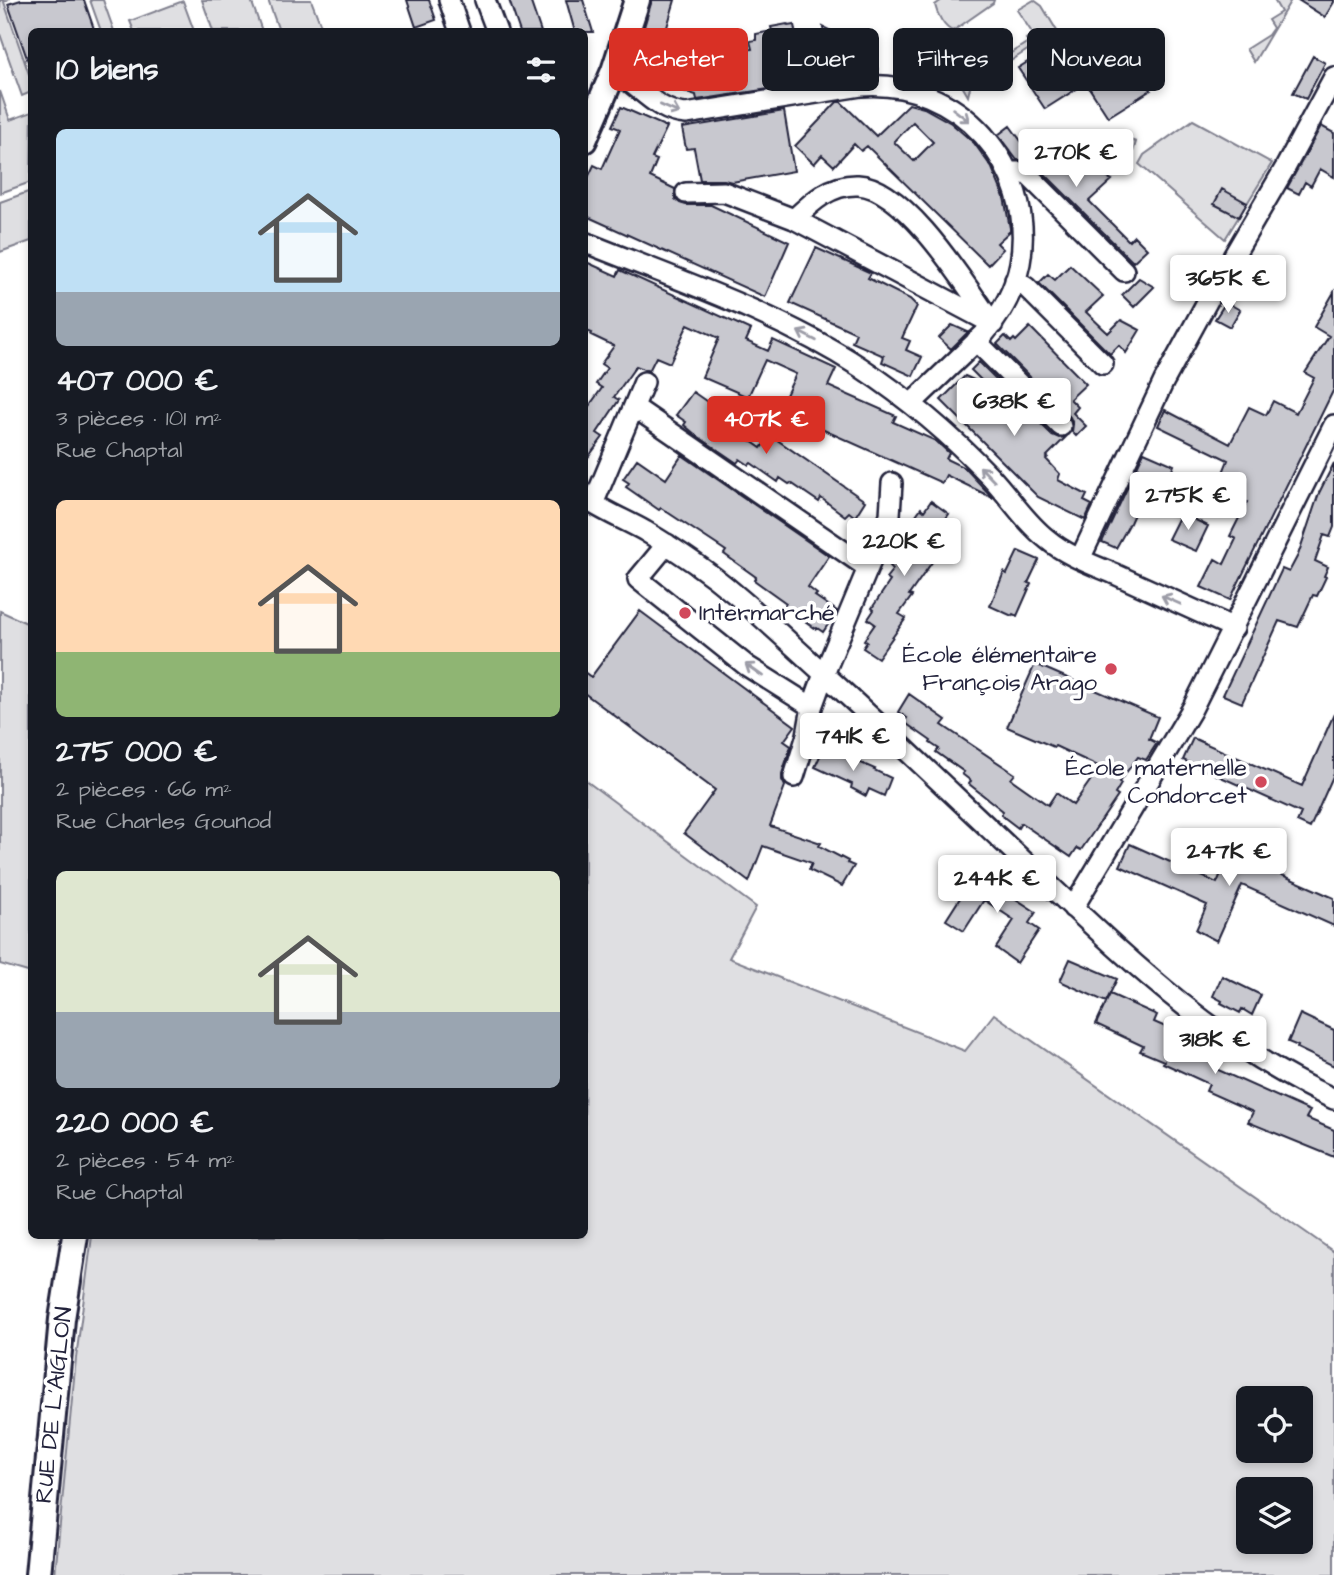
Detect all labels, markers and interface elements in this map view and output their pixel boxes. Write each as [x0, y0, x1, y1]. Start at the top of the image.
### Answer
chip: Acheter [609, 28, 748, 91]
chip: Louer [762, 28, 879, 91]
chip: Filtres [893, 28, 1013, 91]
chip: Nouveau [1027, 28, 1165, 91]
text: 10 biens [56, 49, 158, 91]
icon: filters [522, 51, 560, 89]
one-way arrow [659, 104, 680, 117]
one-way arrow [951, 108, 970, 123]
pin: 270K € [1019, 130, 1133, 189]
text: 270K € [1034, 136, 1118, 168]
icon: home [245, 175, 371, 301]
pin: 365K € [1171, 256, 1285, 315]
text: 365K € [1186, 262, 1270, 294]
one-way arrow [797, 329, 818, 343]
text: 407 000 € [56, 360, 218, 402]
pin: 638K € [957, 378, 1071, 438]
text: 638K € [973, 385, 1055, 417]
pin: 407K € [709, 396, 823, 456]
text: 3 pièces · 101 m² [56, 402, 222, 434]
text: 407K € [723, 403, 809, 435]
text: Rue Chaptal [56, 434, 183, 466]
one-way arrow [979, 466, 996, 483]
pin: 275K € [1131, 472, 1245, 532]
text: 275K € [1145, 479, 1231, 511]
pin: 220K € [847, 518, 961, 578]
text: 220K € [863, 525, 945, 557]
icon: home [245, 546, 371, 672]
one-way arrow [1161, 593, 1183, 606]
place label: Intermarché [699, 596, 835, 630]
marker: Intermarché [677, 605, 693, 621]
place label: École élémentaire François Arago [903, 638, 1098, 701]
marker: École élémentaire François Arago [1103, 661, 1119, 677]
one-way arrow [745, 663, 764, 677]
pin: 741K € [796, 714, 910, 773]
text: 741K € [816, 720, 890, 752]
text: 275 000 € [56, 731, 218, 773]
place label: École maternelle Condorcet [1065, 751, 1247, 813]
text: 2 pièces · 66 m² [56, 773, 232, 805]
marker: École maternelle Condorcet [1253, 774, 1269, 790]
text: Rue Charles Gounod [56, 805, 271, 837]
pin: 247K € [1172, 828, 1286, 888]
text: 247K € [1187, 835, 1271, 867]
pin: 244K € [940, 856, 1054, 915]
text: 244K € [954, 862, 1040, 894]
icon: home [245, 917, 371, 1043]
pin: 318K € [1158, 1016, 1272, 1076]
text: 318K € [1180, 1023, 1250, 1055]
text: 220 000 € [56, 1102, 214, 1144]
text: 2 pièces · 54 m² [56, 1144, 235, 1176]
text: Rue Chaptal [56, 1176, 183, 1208]
street label: RUE DE L'AIGLON [27, 1305, 81, 1505]
map controls [1236, 1386, 1313, 1554]
button: locate [1236, 1386, 1313, 1463]
button: layers [1236, 1477, 1313, 1554]

